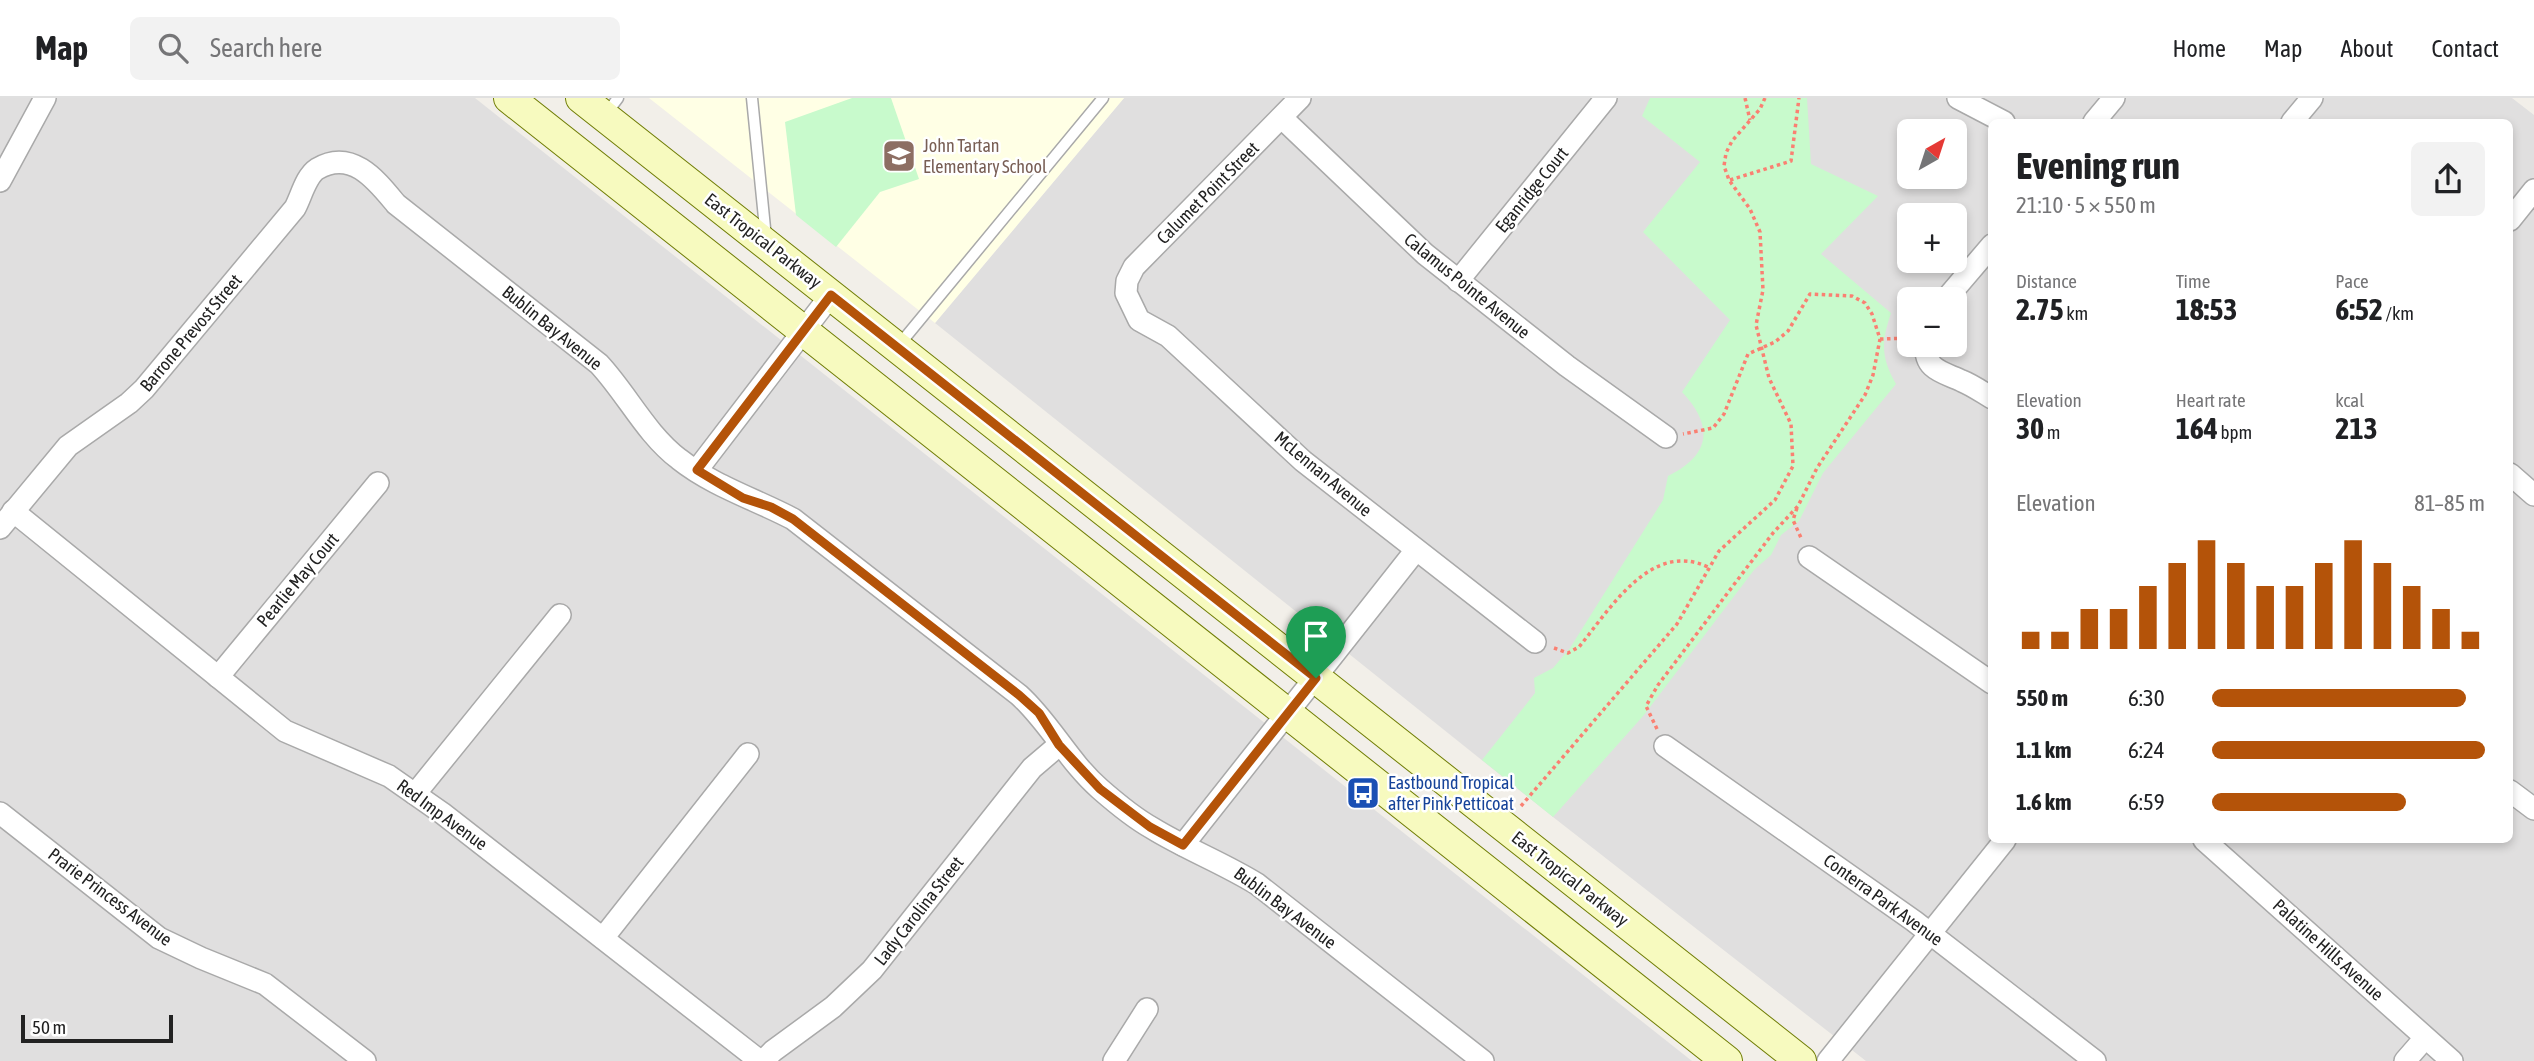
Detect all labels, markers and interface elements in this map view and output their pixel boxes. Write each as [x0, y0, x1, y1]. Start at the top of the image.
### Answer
search box [130, 17, 620, 80]
text: Map [35, 29, 88, 67]
icon: search [154, 29, 192, 67]
text: Search here [210, 33, 322, 63]
text: Home [2172, 35, 2226, 62]
text: Map [2264, 35, 2302, 62]
text: About [2340, 35, 2393, 62]
text: Contact [2431, 35, 2499, 62]
north arrow [1897, 119, 1967, 189]
map controls [1897, 119, 1967, 357]
place label: John Tartan Elementary School [923, 135, 1047, 177]
school or university icon: John Tartan Elementary School [880, 137, 918, 175]
street label: Calumet Point Street [1152, 137, 1263, 248]
button: share [2411, 142, 2485, 216]
street label: Eganridge Court [1491, 143, 1572, 237]
text: Evening run [2016, 144, 2180, 187]
street label: East Tropical Parkway [701, 189, 826, 293]
text: 21:10 · 5 × 550 m [2016, 192, 2156, 218]
button: + [1897, 203, 1967, 273]
street label: Calamus Pointe Avenue [1400, 229, 1534, 343]
street label: Barrone Prevost Street [135, 270, 246, 396]
text: Distance [2016, 270, 2077, 292]
text: Time [2176, 270, 2210, 292]
text: Pace [2335, 270, 2369, 292]
street label: Bublin Bay Avenue [498, 281, 607, 374]
button: − [1897, 287, 1967, 357]
text: 2.75 [2016, 292, 2064, 326]
text: 18:53 [2176, 292, 2237, 326]
text: 6:52 [2335, 292, 2383, 326]
text: km [2064, 302, 2088, 324]
text: /km [2383, 302, 2414, 324]
text: Elevation [2016, 389, 2082, 411]
text: Heart rate [2176, 389, 2246, 411]
text: kcal [2335, 389, 2364, 411]
text: 30 [2016, 411, 2044, 445]
text: 164 [2176, 411, 2218, 445]
text: 213 [2335, 411, 2378, 445]
text: m [2044, 421, 2061, 443]
text: bpm [2218, 421, 2252, 443]
street label: McLennan Avenue [1270, 427, 1376, 520]
text: Elevation [2016, 490, 2096, 516]
text: 81–85 m [2414, 490, 2485, 516]
street label: Pearlie May Court [252, 529, 343, 631]
pin [1286, 606, 1346, 678]
icon: arrive [1297, 617, 1335, 655]
text: 550 m [2016, 685, 2068, 711]
text: 6:30 [2128, 685, 2165, 711]
text: 1.1 km [2016, 737, 2072, 763]
text: 6:24 [2128, 737, 2165, 763]
place label: Eastbound Tropical after Pink Petticoat [1388, 772, 1514, 814]
bus stop icon: Eastbound Tropical after Pink Petticoat [1344, 774, 1382, 812]
street label: Red Imp Avenue [393, 775, 492, 854]
text: 1.6 km [2016, 789, 2072, 815]
text: 6:59 [2128, 789, 2165, 815]
street label: East Tropical Parkway [1508, 827, 1633, 931]
street label: Prarie Princess Avenue [44, 843, 176, 950]
street label: Conterra Park Avenue [1820, 849, 1947, 950]
street label: Lady Carolina Street [870, 852, 968, 969]
street label: Bublin Bay Avenue [1230, 862, 1341, 953]
street label: Palatine Hills Avenue [2269, 895, 2388, 1005]
scale bar [21, 1012, 173, 1044]
text: 50 m [32, 1016, 66, 1038]

